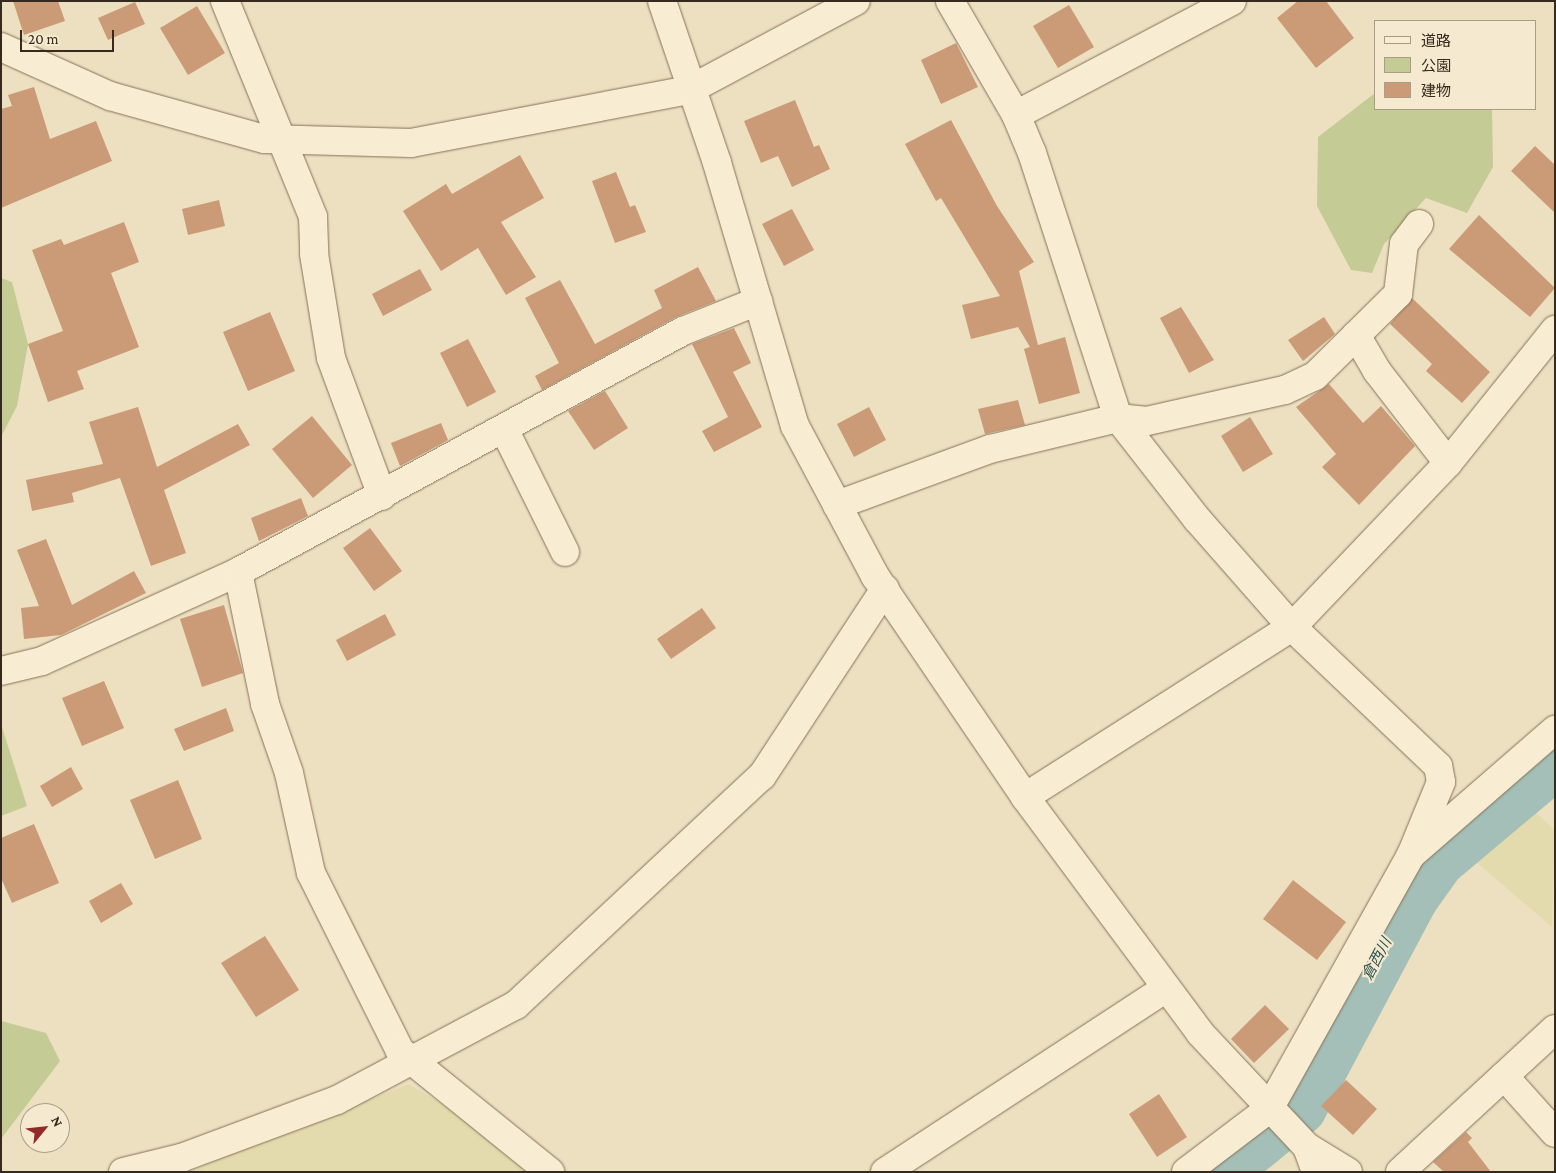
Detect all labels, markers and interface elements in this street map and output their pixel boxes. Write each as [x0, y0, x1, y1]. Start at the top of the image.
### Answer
scale bar [22, 20, 116, 52]
legend [1374, 20, 1536, 110]
text: 20 m [28, 31, 59, 47]
text: 道路 [1421, 33, 1451, 49]
text: 公園 [1421, 58, 1451, 74]
text: 建物 [1421, 83, 1451, 99]
water label: 倉西川 [1358, 935, 1396, 983]
north arrow [20, 1103, 70, 1153]
text: N [48, 1113, 67, 1129]

